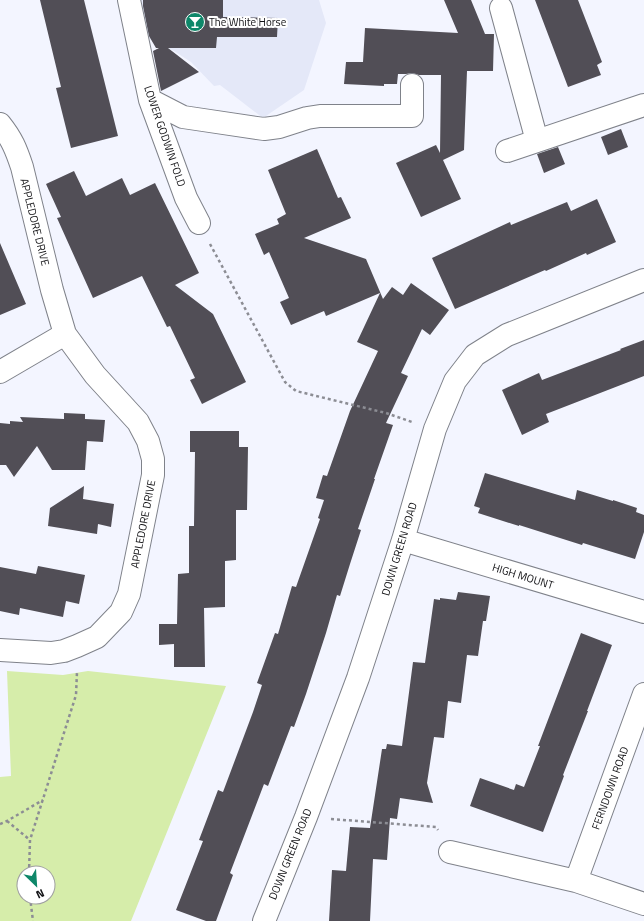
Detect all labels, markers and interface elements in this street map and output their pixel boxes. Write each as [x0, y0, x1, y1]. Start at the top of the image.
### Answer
bar icon: The White Horse [184, 11, 206, 33]
place label: The White Horse [209, 14, 287, 30]
street label: LOWER GODWIN FOLD [140, 83, 190, 189]
street label: APPLEDORE DRIVE [16, 177, 54, 267]
street label: APPLEDORE DRIVE [127, 478, 159, 570]
street label: DOWN GREEN ROAD [377, 500, 421, 598]
street label: HIGH MOUNT [490, 559, 556, 593]
street label: FERNDOWN ROAD [588, 744, 632, 832]
street label: DOWN GREEN ROAD [264, 806, 316, 902]
north arrow [16, 865, 56, 905]
text: N [33, 885, 47, 903]

